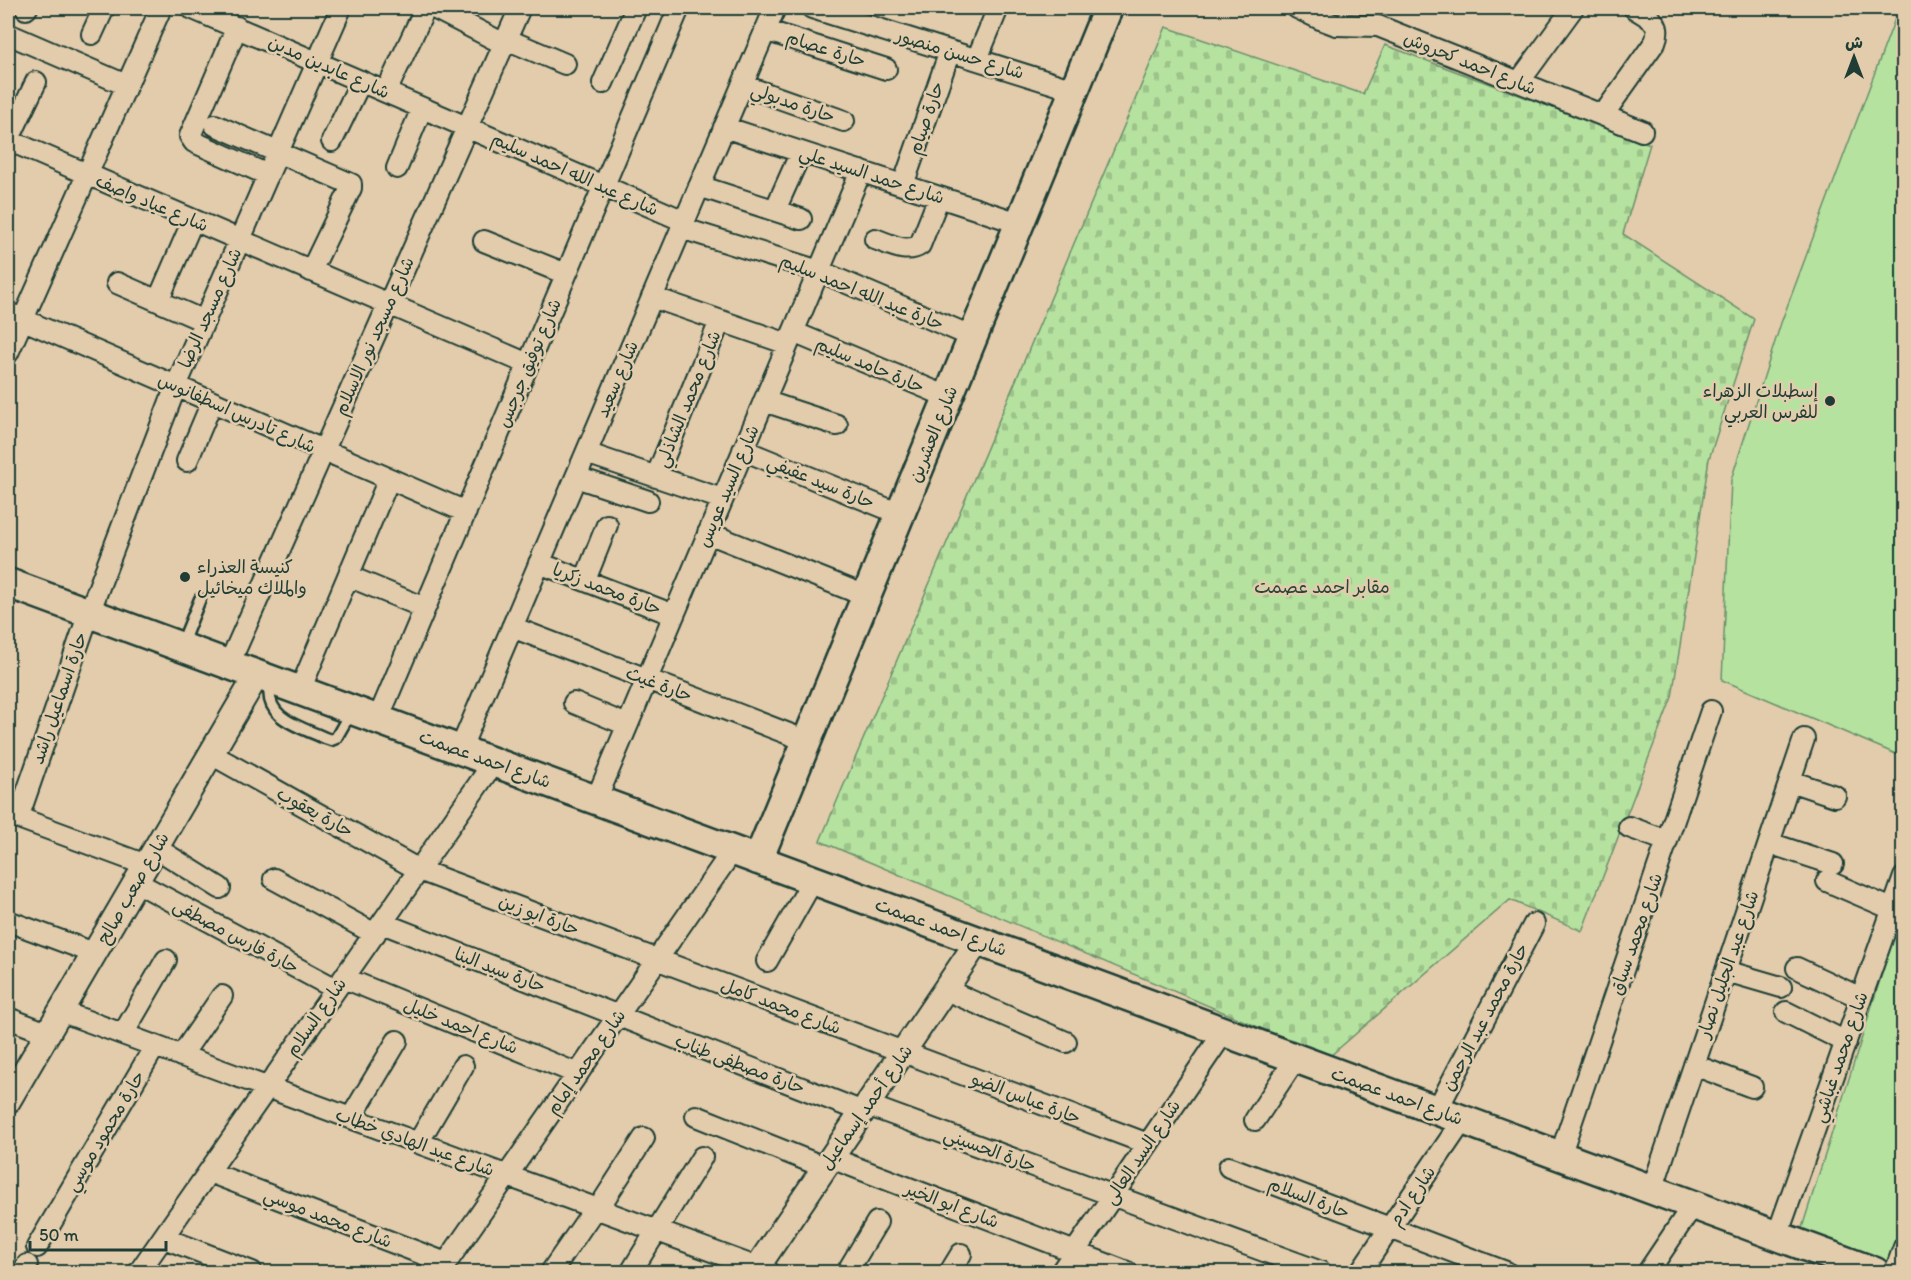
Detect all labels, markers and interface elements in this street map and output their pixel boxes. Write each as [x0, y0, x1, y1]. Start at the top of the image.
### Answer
street label: شارع حسن منصور [891, 23, 1027, 85]
street label: حارة عصام [783, 26, 868, 75]
street label: شارع احمد كحروش [1400, 26, 1539, 100]
north arrow [1824, 27, 1884, 87]
street label: شارع عابدين مدين [265, 30, 393, 104]
text: ش [1845, 33, 1863, 52]
street label: حارة مدبولي [746, 78, 838, 132]
street label: حارة صيام [903, 79, 952, 158]
street label: شارع عبد الله احمد سليم [487, 127, 662, 223]
street label: شارع حمد السيد علي [795, 141, 947, 214]
street label: شارع عياد واصف [92, 169, 212, 238]
street label: شارع مسجد الرضا [174, 244, 247, 372]
street label: حارة عبد الله احمد سليم [776, 249, 947, 338]
street label: شارع مسجد نور الاسلام [329, 253, 422, 420]
street label: شارع توفيق جرجس [492, 295, 567, 431]
street label: شارع محمد الشاذلي [651, 327, 730, 473]
street label: حارة حامد سليم [811, 332, 928, 401]
street label: شارع سعيد [591, 337, 644, 421]
street label: شارع تادرس اسطفانوس [154, 368, 319, 459]
place label: إسطبلات الزهراء للفرس العربي [1703, 380, 1818, 428]
street label: شارع العشرين [904, 382, 963, 486]
marker: إسطبلات الزهراء للفرس العربي [1823, 394, 1837, 408]
street label: شارع السيد عويس [692, 421, 765, 551]
street label: حارة سيد عفيفي [762, 451, 878, 518]
place label: كنيسة العذراء والملاك ميخائيل [197, 556, 307, 599]
street label: حارة محمد زكريا [550, 558, 664, 620]
marker: كنيسة العذراء والملاك ميخائيل [178, 570, 192, 584]
park label: مقابر احمد عصمت [1254, 576, 1390, 598]
street label: حارة اسماعيل راشد [26, 629, 92, 767]
street label: حارة غيث [623, 661, 695, 707]
street label: شارع احمد عصمت [416, 725, 554, 794]
street label: حارة يعقوب [273, 782, 357, 842]
street label: شارع صعب صالح [92, 828, 175, 948]
street label: شارع محمد سباق [1605, 870, 1668, 998]
street label: شارع عبد الجليل نصار [1692, 887, 1764, 1043]
street label: حارة ابو زين [496, 890, 582, 940]
street label: شارع احمد عصمت [872, 893, 1010, 962]
street label: حارة فارس مصطفى [169, 894, 303, 978]
street label: حارة محمد عبد الرحمن [1437, 939, 1533, 1095]
street label: حارة سيد البنا [451, 943, 549, 997]
street label: شارع السلام [281, 973, 354, 1062]
street label: شارع محمد كامل [718, 973, 844, 1040]
street label: شارع محمد غباشي [1807, 989, 1877, 1127]
street label: شارع احمد خليل [400, 993, 521, 1060]
street label: شارع محمد إمام [542, 1005, 633, 1121]
street label: حارة مصطفى طناب [672, 1029, 808, 1099]
street label: شارع أحمد إسماعيل [815, 1040, 918, 1174]
street label: شارع احمد عصمت [1328, 1062, 1466, 1131]
street label: حارة محمود موسي [60, 1067, 154, 1198]
street label: حارة عباس الضو [967, 1067, 1084, 1129]
street label: شارع السد العالى [1099, 1095, 1186, 1209]
street label: شارع عبد الهادي خطاب [332, 1103, 498, 1183]
street label: حارة الحسيني [939, 1123, 1039, 1182]
street label: شارع ادم [1384, 1162, 1443, 1232]
street label: حارة السلام [1264, 1172, 1353, 1226]
street label: شارع ابو الخير [900, 1176, 1002, 1234]
street label: شارع محمد موسي [259, 1183, 395, 1257]
scale bar [30, 1214, 166, 1252]
text: 50 m [39, 1224, 79, 1246]

